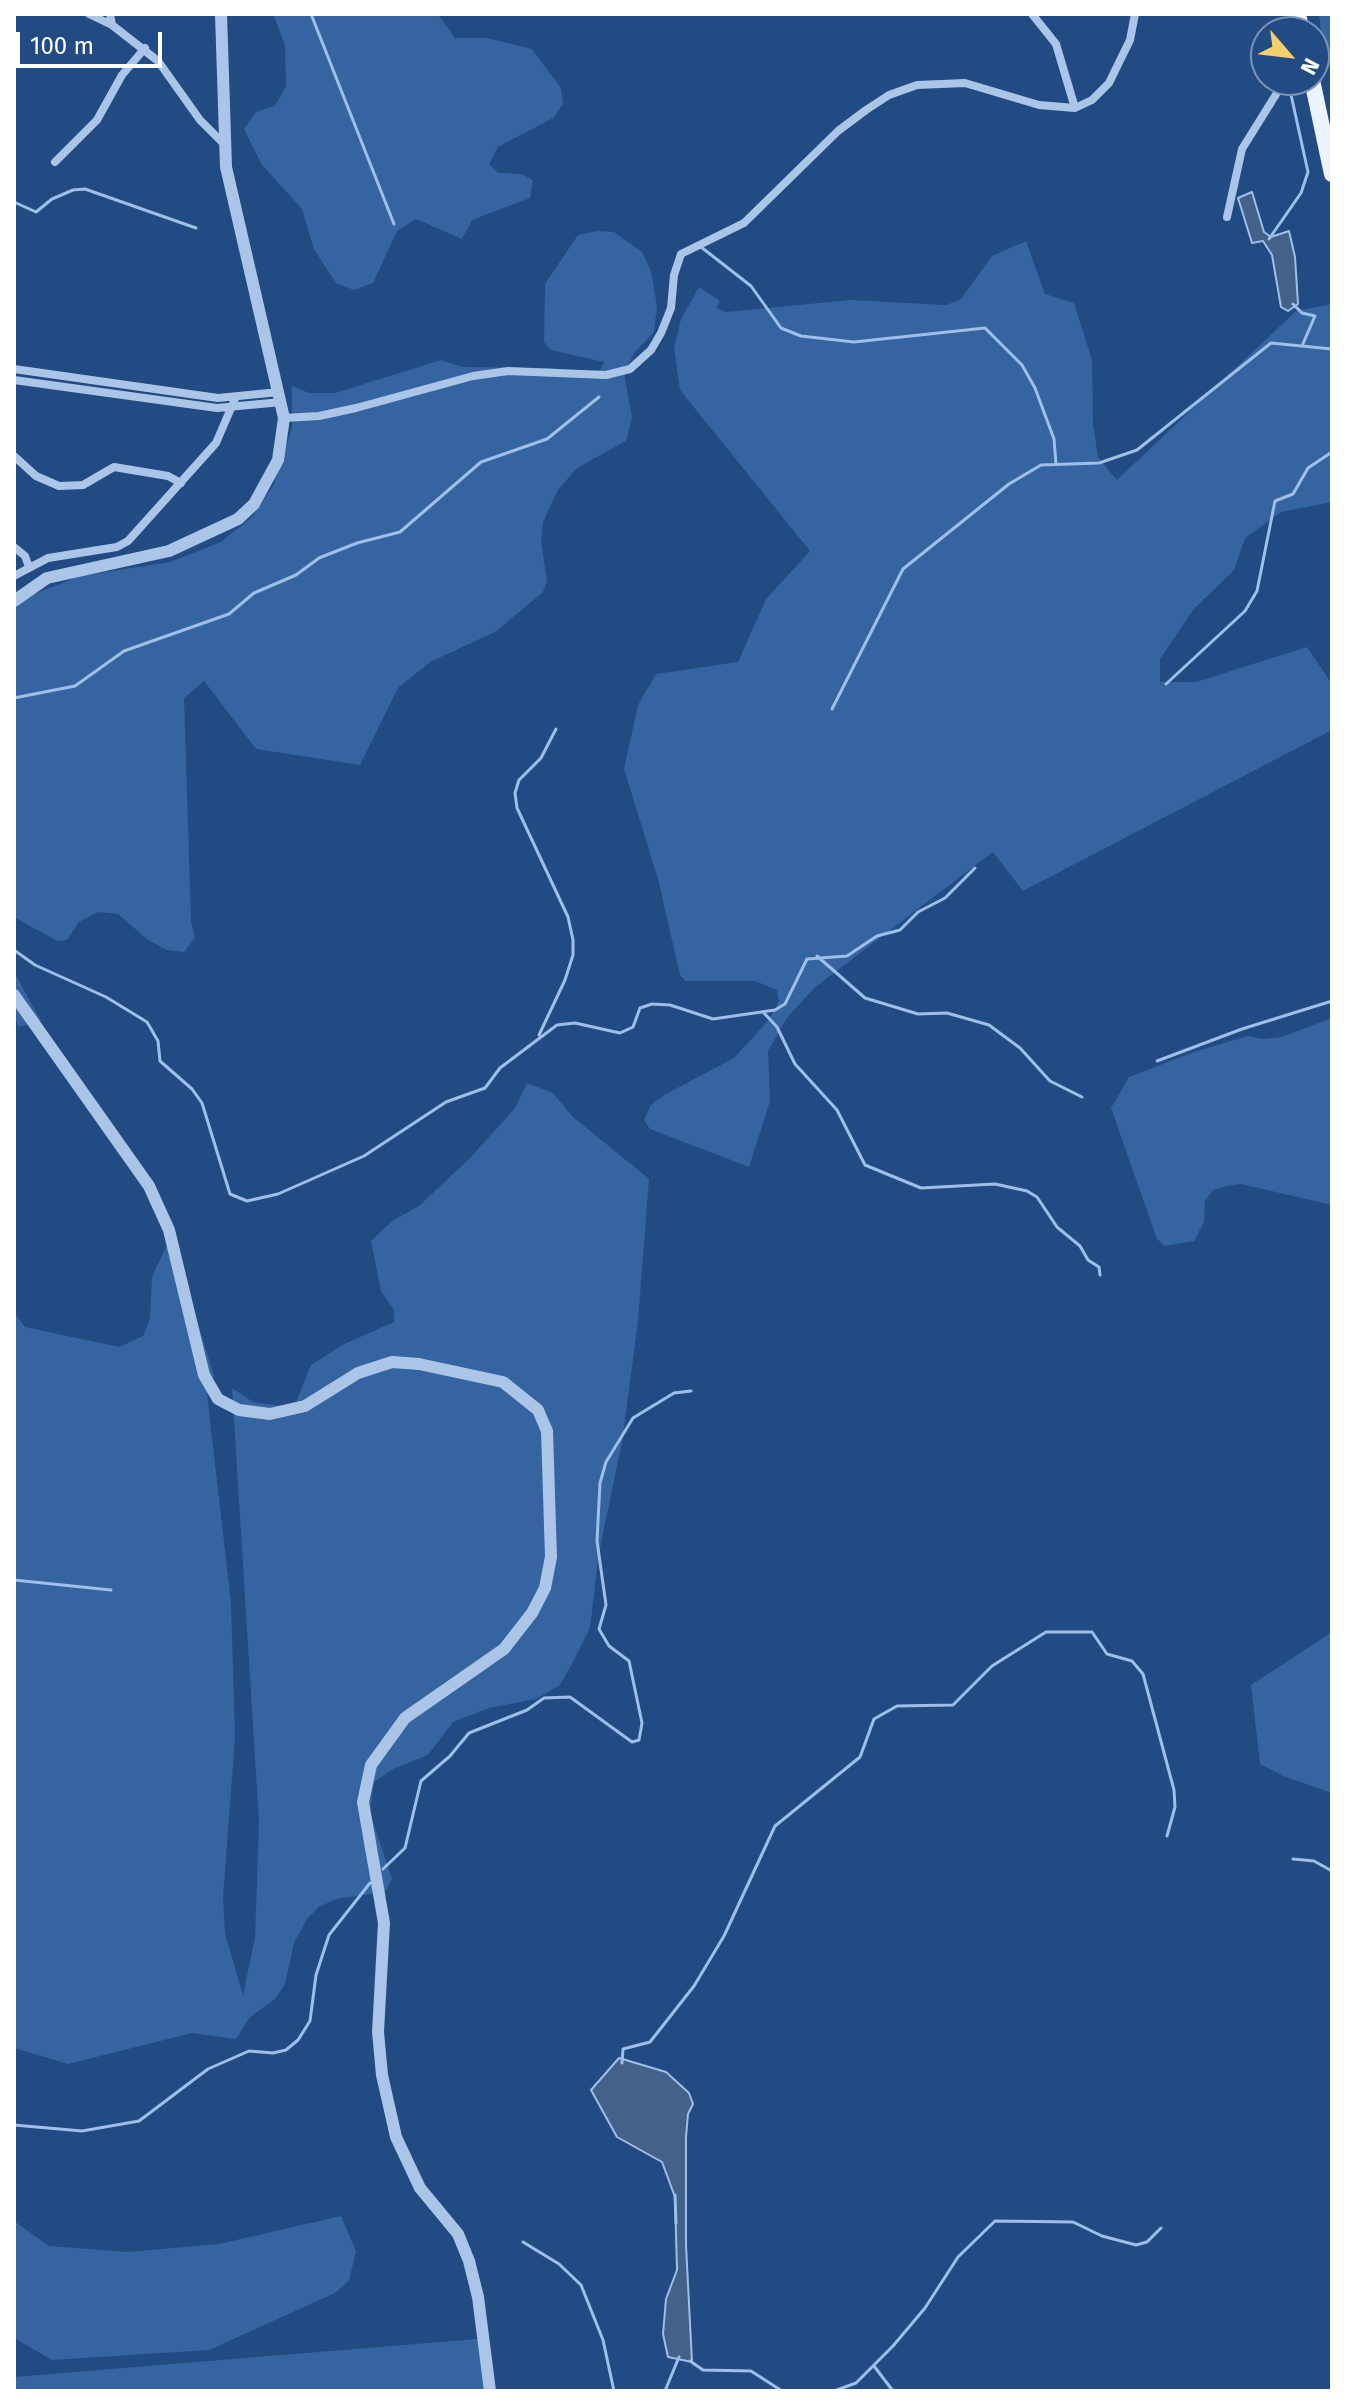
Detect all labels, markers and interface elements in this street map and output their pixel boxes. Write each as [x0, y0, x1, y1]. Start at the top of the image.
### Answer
scale bar [20, 16, 166, 66]
north arrow [1250, 16, 1330, 96]
text: 100 m [30, 32, 94, 60]
text: N [1295, 54, 1325, 79]

